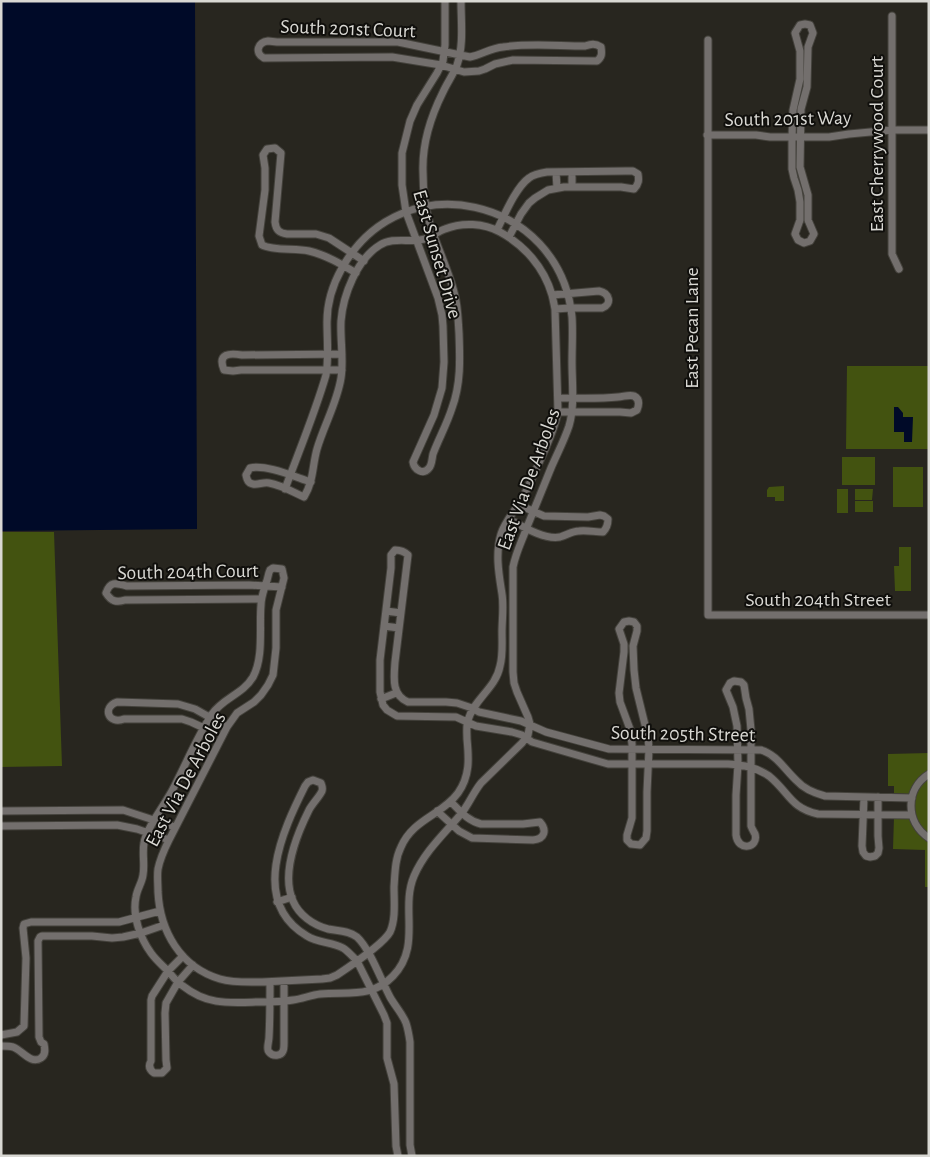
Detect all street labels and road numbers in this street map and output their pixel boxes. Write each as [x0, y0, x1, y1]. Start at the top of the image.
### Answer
street label: South 201st Court [280, 17, 417, 41]
street label: East Cherrywood Court [867, 55, 887, 232]
street label: South 201st Way [724, 108, 852, 130]
street label: East Sunset Drive [409, 187, 465, 321]
street label: East Pecan Lane [682, 267, 702, 389]
street label: East Via De Arboles [494, 406, 564, 553]
street label: South 204th Court [117, 561, 259, 583]
street label: South 204th Street [745, 590, 891, 610]
street label: East Via De Arboles [142, 709, 230, 850]
street label: South 205th Street [611, 723, 756, 745]

